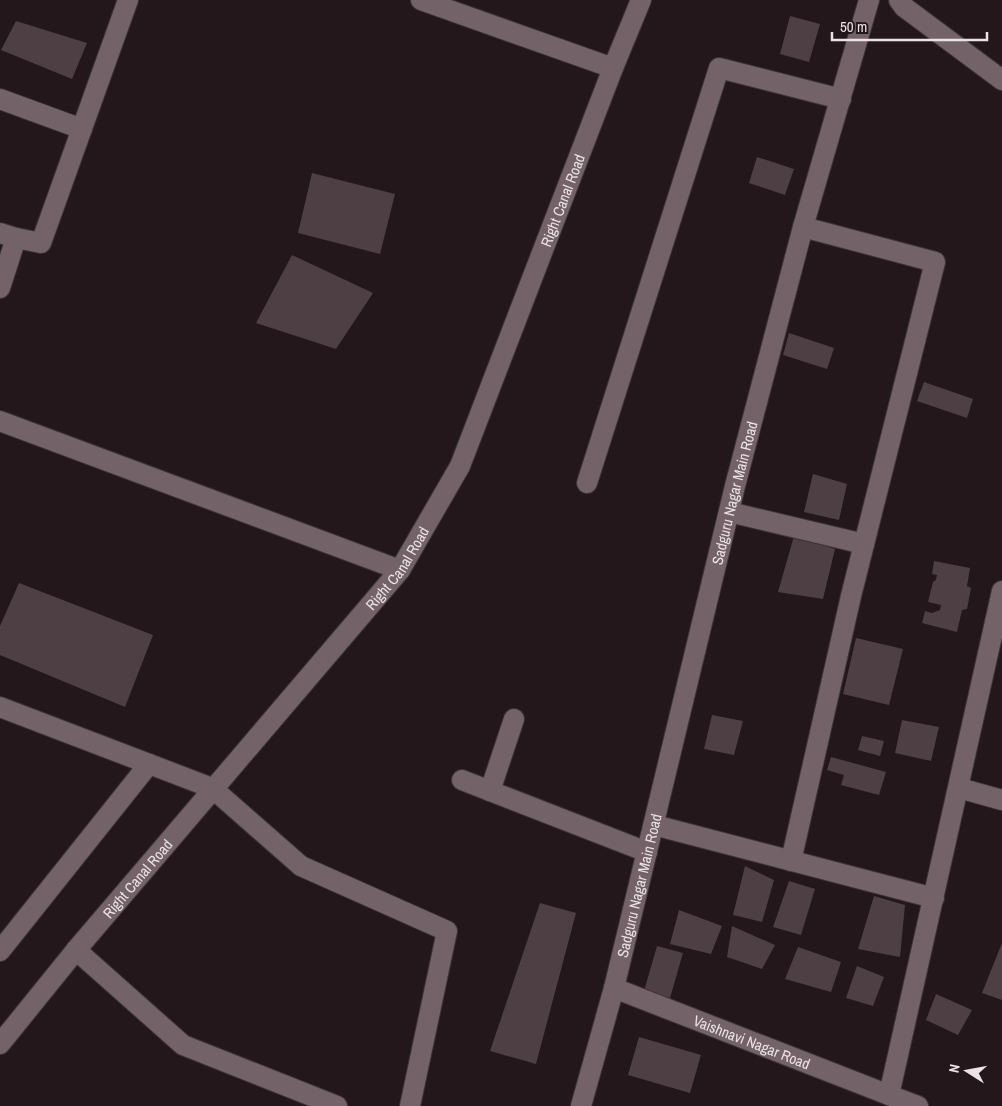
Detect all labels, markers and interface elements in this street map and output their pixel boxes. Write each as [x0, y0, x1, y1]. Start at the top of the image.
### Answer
scale bar [832, 10, 987, 42]
text: 50 m [840, 16, 867, 37]
street label: Right Canal Road [535, 151, 590, 250]
street label: Sadguru Nagar Main Road [706, 419, 762, 567]
street label: Right Canal Road [360, 523, 433, 614]
street label: Sadguru Nagar Main Road [611, 811, 666, 959]
street label: Right Canal Road [97, 834, 177, 922]
street label: Vaishnavi Nagar Road [691, 1009, 813, 1074]
north arrow [942, 1046, 992, 1096]
text: N [945, 1063, 964, 1074]

